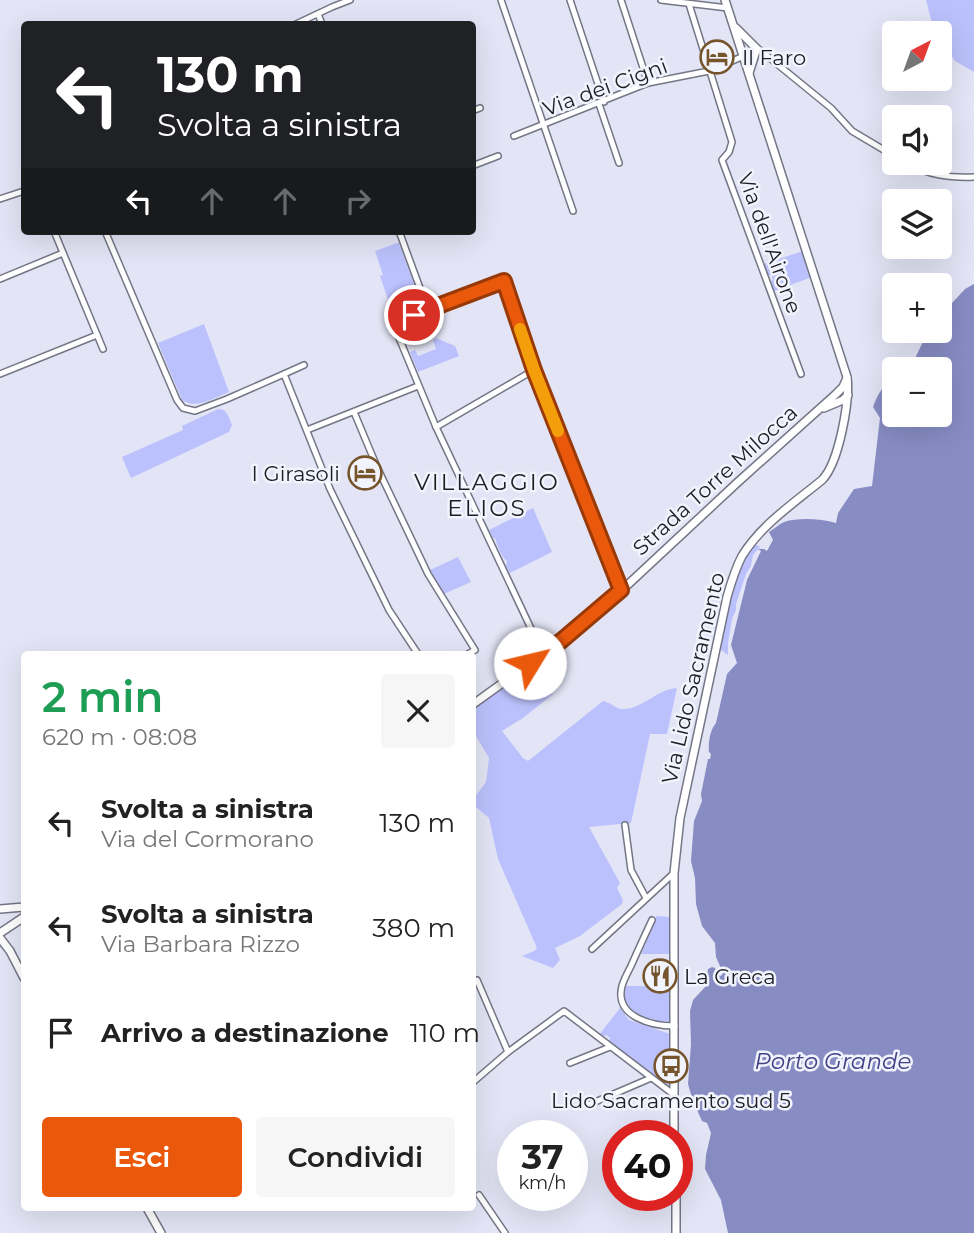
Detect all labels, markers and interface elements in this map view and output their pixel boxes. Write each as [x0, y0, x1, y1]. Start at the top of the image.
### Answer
north arrow [882, 21, 952, 91]
map controls [882, 21, 952, 427]
hotel icon: Il Faro [698, 38, 736, 76]
text: 130 m [157, 45, 304, 104]
place label: Il Faro [742, 45, 806, 70]
icon: left [42, 49, 133, 140]
street label: Via dei Cigni [539, 53, 671, 121]
text: Svolta a sinistra [157, 105, 402, 144]
button: sound [882, 105, 952, 175]
street label: Via dell'Airone [733, 169, 807, 317]
icon: left [120, 182, 158, 220]
icon: ahead [193, 182, 231, 220]
icon: ahead [266, 182, 304, 220]
icon: right [339, 182, 377, 220]
button: layers [882, 189, 952, 259]
button: + [882, 273, 952, 343]
pin [384, 285, 444, 345]
icon: arrive [395, 296, 433, 334]
button: − [882, 357, 952, 427]
street label: Strada Torre Milocca [628, 400, 802, 560]
hotel icon: I Girasoli [346, 454, 384, 492]
place label: I Girasoli [252, 461, 340, 486]
district label: VILLAGGIO ELIOS [414, 468, 560, 522]
street label: Via Lido Sacramento [656, 570, 730, 786]
position arrow [493, 626, 567, 700]
text: 2 min [42, 671, 163, 723]
button: close [381, 674, 455, 748]
text: 620 m · 08:08 [42, 723, 197, 751]
text: Svolta a sinistra [101, 793, 314, 825]
icon: left [42, 804, 80, 842]
text: 130 m [379, 807, 455, 839]
text: Via del Cormorano [101, 825, 314, 853]
text: Svolta a sinistra [101, 898, 314, 930]
icon: left [42, 909, 80, 947]
text: 380 m [372, 912, 455, 944]
text: Via Barbara Rizzo [101, 930, 300, 958]
restaurant icon: La Greca [641, 957, 679, 995]
place label: La Greca [684, 964, 776, 989]
icon: arrive [42, 1014, 80, 1052]
text: Arrivo a destinazione [101, 1017, 389, 1049]
text: 110 m [410, 1017, 480, 1049]
bus stop icon: Lido Sacramento sud 5 [652, 1047, 690, 1085]
water label: Porto Grande [755, 1047, 911, 1075]
place label: Lido Sacramento sud 5 [551, 1088, 791, 1113]
button: Esci [42, 1117, 242, 1197]
button: Condividi [256, 1117, 455, 1197]
speed limit sign: 40 [602, 1120, 693, 1211]
text: 37 [521, 1135, 564, 1178]
text: km/h [518, 1172, 567, 1194]

